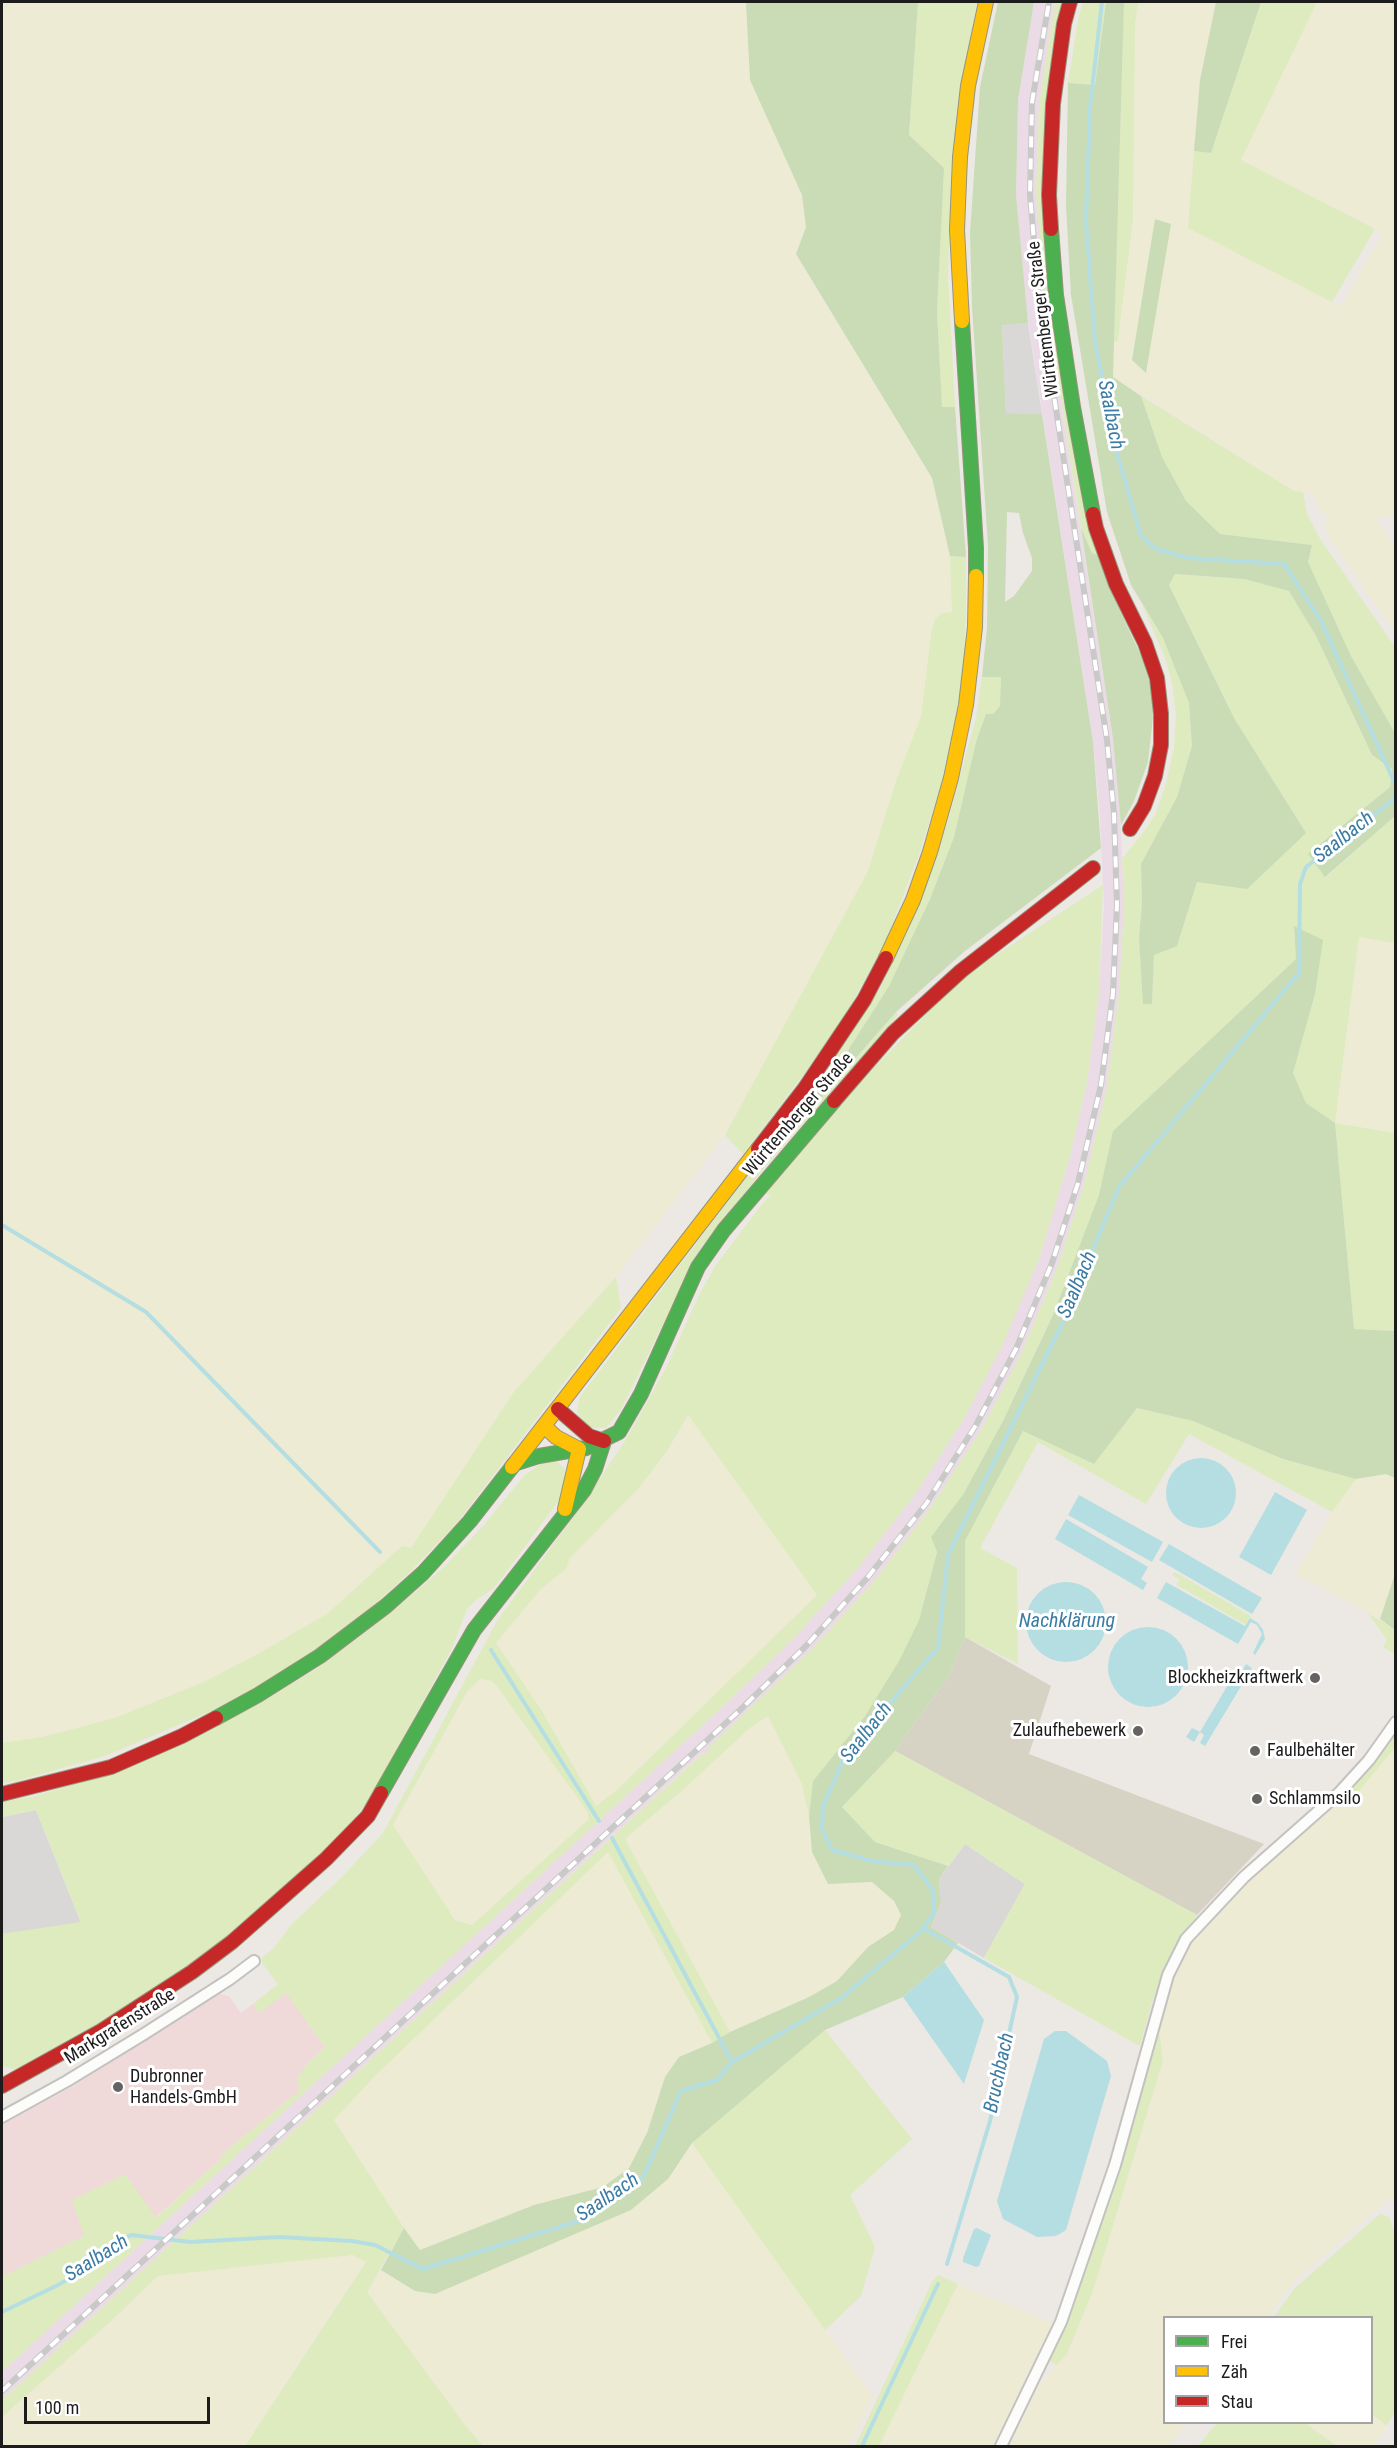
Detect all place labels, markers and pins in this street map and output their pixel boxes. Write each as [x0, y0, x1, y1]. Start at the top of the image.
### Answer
place label: Blockheizkraftwerk [1168, 1667, 1303, 1689]
marker: Blockheizkraftwerk [1308, 1671, 1322, 1685]
place label: Zulaufhebewerk [1013, 1720, 1126, 1742]
marker: Zulaufhebewerk [1131, 1724, 1145, 1738]
place label: Faulbehälter [1267, 1740, 1355, 1762]
marker: Faulbehälter [1248, 1744, 1262, 1758]
place label: Schlammsilo [1269, 1788, 1361, 1810]
marker: Schlammsilo [1250, 1792, 1264, 1806]
place label: Dubronner Handels-GmbH [130, 2066, 237, 2108]
marker: Dubronner Handels-GmbH [111, 2080, 125, 2094]

